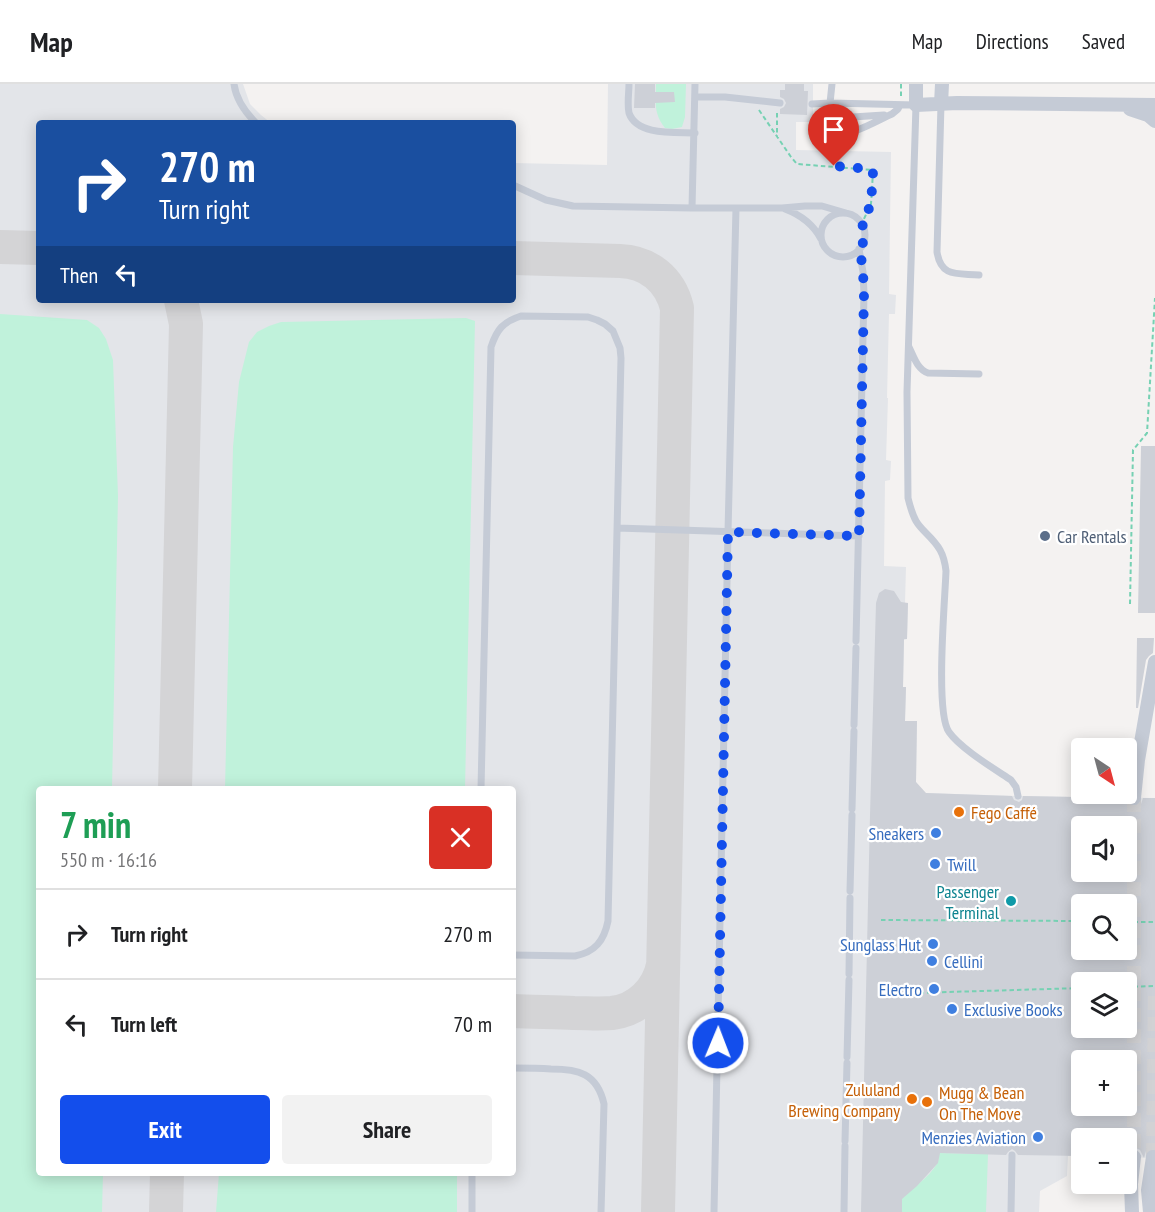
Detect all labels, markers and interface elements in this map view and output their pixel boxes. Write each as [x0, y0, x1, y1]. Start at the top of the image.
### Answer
text: Map [30, 23, 73, 60]
text: Map [912, 28, 943, 55]
text: Directions [976, 28, 1049, 55]
text: Saved [1082, 28, 1125, 55]
pin [808, 104, 859, 166]
icon: arrive [817, 113, 850, 146]
text: 270 m [159, 139, 256, 194]
icon: right [60, 144, 138, 222]
text: Turn right [159, 192, 250, 226]
icon: left [110, 258, 143, 291]
text: Then [60, 261, 98, 289]
place label: Car Rentals [1057, 525, 1127, 548]
marker: Car Rentals [1038, 529, 1052, 543]
north arrow [1071, 738, 1137, 804]
map controls [1071, 738, 1137, 1194]
text: 7 min [60, 801, 131, 848]
place label: Fego Caffé [971, 801, 1037, 824]
marker: Fego Caffé [952, 805, 966, 819]
button: close [429, 806, 492, 869]
button: sound [1071, 816, 1137, 882]
place label: Sneakers [869, 822, 924, 845]
marker: Sneakers [929, 826, 943, 840]
text: 550 m · 16:16 [60, 847, 157, 873]
place label: Twill [947, 853, 977, 876]
marker: Twill [928, 857, 942, 871]
place label: Passenger Terminal [937, 880, 1000, 924]
marker: Passenger Terminal [1004, 894, 1018, 908]
button: search [1071, 894, 1137, 960]
icon: right [60, 918, 93, 951]
text: Turn right [111, 920, 188, 948]
text: 270 m [443, 920, 492, 948]
place label: Sunglass Hut [840, 933, 921, 956]
marker: Sunglass Hut [926, 937, 940, 951]
place label: Cellini [944, 950, 983, 973]
marker: Cellini [925, 954, 939, 968]
button: layers [1071, 972, 1137, 1038]
place label: Electro [879, 978, 922, 1001]
marker: Electro [927, 982, 941, 996]
place label: Exclusive Books [964, 998, 1063, 1021]
marker: Exclusive Books [945, 1002, 959, 1016]
icon: left [60, 1008, 93, 1041]
text: Turn left [111, 1010, 177, 1038]
text: 70 m [453, 1010, 492, 1038]
position arrow [686, 1011, 750, 1075]
button: + [1071, 1050, 1137, 1116]
place label: Zululand Brewing Company [788, 1078, 900, 1122]
place label: Mugg & Bean On The Move [939, 1081, 1024, 1125]
marker: Zululand Brewing Company [905, 1092, 919, 1106]
button: Exit [60, 1095, 270, 1164]
button: Share [282, 1095, 492, 1164]
marker: Mugg & Bean On The Move [920, 1095, 934, 1109]
place label: Menzies Aviation [921, 1126, 1026, 1149]
button: − [1071, 1128, 1137, 1194]
marker: Menzies Aviation [1031, 1130, 1045, 1144]

